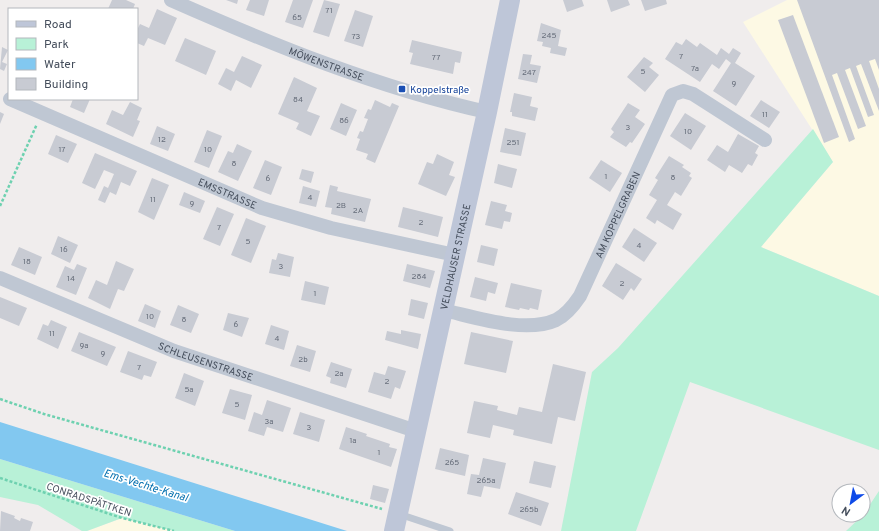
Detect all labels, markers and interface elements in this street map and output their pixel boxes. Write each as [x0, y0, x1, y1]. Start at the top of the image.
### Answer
house number: 71 [325, 6, 333, 16]
legend [8, 8, 138, 100]
house number: 65 [292, 13, 302, 23]
text: Road [44, 17, 72, 33]
house number: 245 [542, 31, 556, 41]
house number: 73 [352, 32, 361, 42]
text: Park [44, 37, 69, 53]
street label: MÖWENSTRASSE [287, 45, 365, 85]
house number: 7 [679, 52, 683, 62]
house number: 77 [432, 53, 440, 63]
text: Water [44, 57, 76, 73]
house number: 7a [691, 64, 699, 74]
house number: 5 [641, 67, 646, 77]
house number: 247 [522, 68, 536, 78]
text: Building [44, 77, 88, 93]
house number: 9 [732, 79, 737, 89]
marker: Koppelstraße [397, 84, 407, 94]
place label: Koppelstraße [410, 84, 469, 97]
house number: 84 [293, 95, 303, 105]
house number: 11 [762, 110, 768, 120]
house number: 86 [339, 116, 349, 126]
house number: 3 [626, 123, 631, 133]
house number: 10 [684, 127, 692, 137]
house number: 12 [158, 135, 166, 145]
house number: 251 [507, 138, 519, 148]
house number: 17 [58, 145, 66, 155]
house number: 10 [204, 145, 212, 155]
house number: 8 [232, 159, 237, 169]
street label: AM KOPPELGRABEN [593, 170, 644, 261]
house number: 1 [605, 172, 607, 182]
house number: 8 [671, 173, 676, 183]
house number: 6 [266, 174, 271, 184]
street label: EMSSTRASSE [196, 176, 258, 213]
house number: 4 [308, 193, 313, 203]
house number: 11 [150, 195, 156, 205]
house number: 9 [190, 199, 195, 209]
house number: 2B [336, 201, 346, 211]
street label: VELDHAUSER STRASSE [438, 203, 474, 311]
house number: 2A [353, 206, 364, 216]
house number: 2 [419, 218, 424, 228]
house number: 7 [217, 223, 221, 233]
house number: 5 [246, 237, 251, 247]
house number: 4 [637, 241, 642, 251]
house number: 16 [60, 245, 68, 255]
house number: 18 [23, 257, 31, 267]
house number: 3 [279, 262, 284, 272]
house number: 284 [412, 272, 426, 282]
house number: 14 [67, 274, 75, 284]
house number: 2 [620, 279, 625, 289]
house number: 1 [314, 289, 316, 299]
house number: 10 [146, 312, 154, 322]
house number: 8 [182, 315, 187, 325]
house number: 6 [234, 320, 239, 330]
house number: 11 [49, 329, 55, 339]
house number: 4 [275, 334, 280, 344]
street label: SCHLEUSENSTRASSE [156, 340, 254, 385]
house number: 9a [80, 341, 88, 351]
house number: 9 [101, 349, 106, 359]
house number: 2b [298, 355, 308, 365]
house number: 7 [137, 363, 141, 373]
house number: 2a [334, 369, 344, 379]
house number: 2 [385, 377, 390, 387]
house number: 5a [184, 385, 194, 395]
house number: 5 [235, 400, 240, 410]
house number: 3a [264, 417, 274, 427]
house number: 3 [307, 423, 312, 433]
house number: 1a [350, 436, 356, 446]
house number: 1 [378, 448, 380, 458]
house number: 265 [445, 458, 459, 468]
water label: Ems-Vechte-Kanal [102, 466, 191, 506]
house number: 265a [477, 476, 495, 486]
street label: CONRADSPÄTTKEN [44, 481, 133, 520]
north arrow [831, 483, 871, 523]
text: N [839, 503, 853, 519]
house number: 265b [519, 505, 539, 515]

